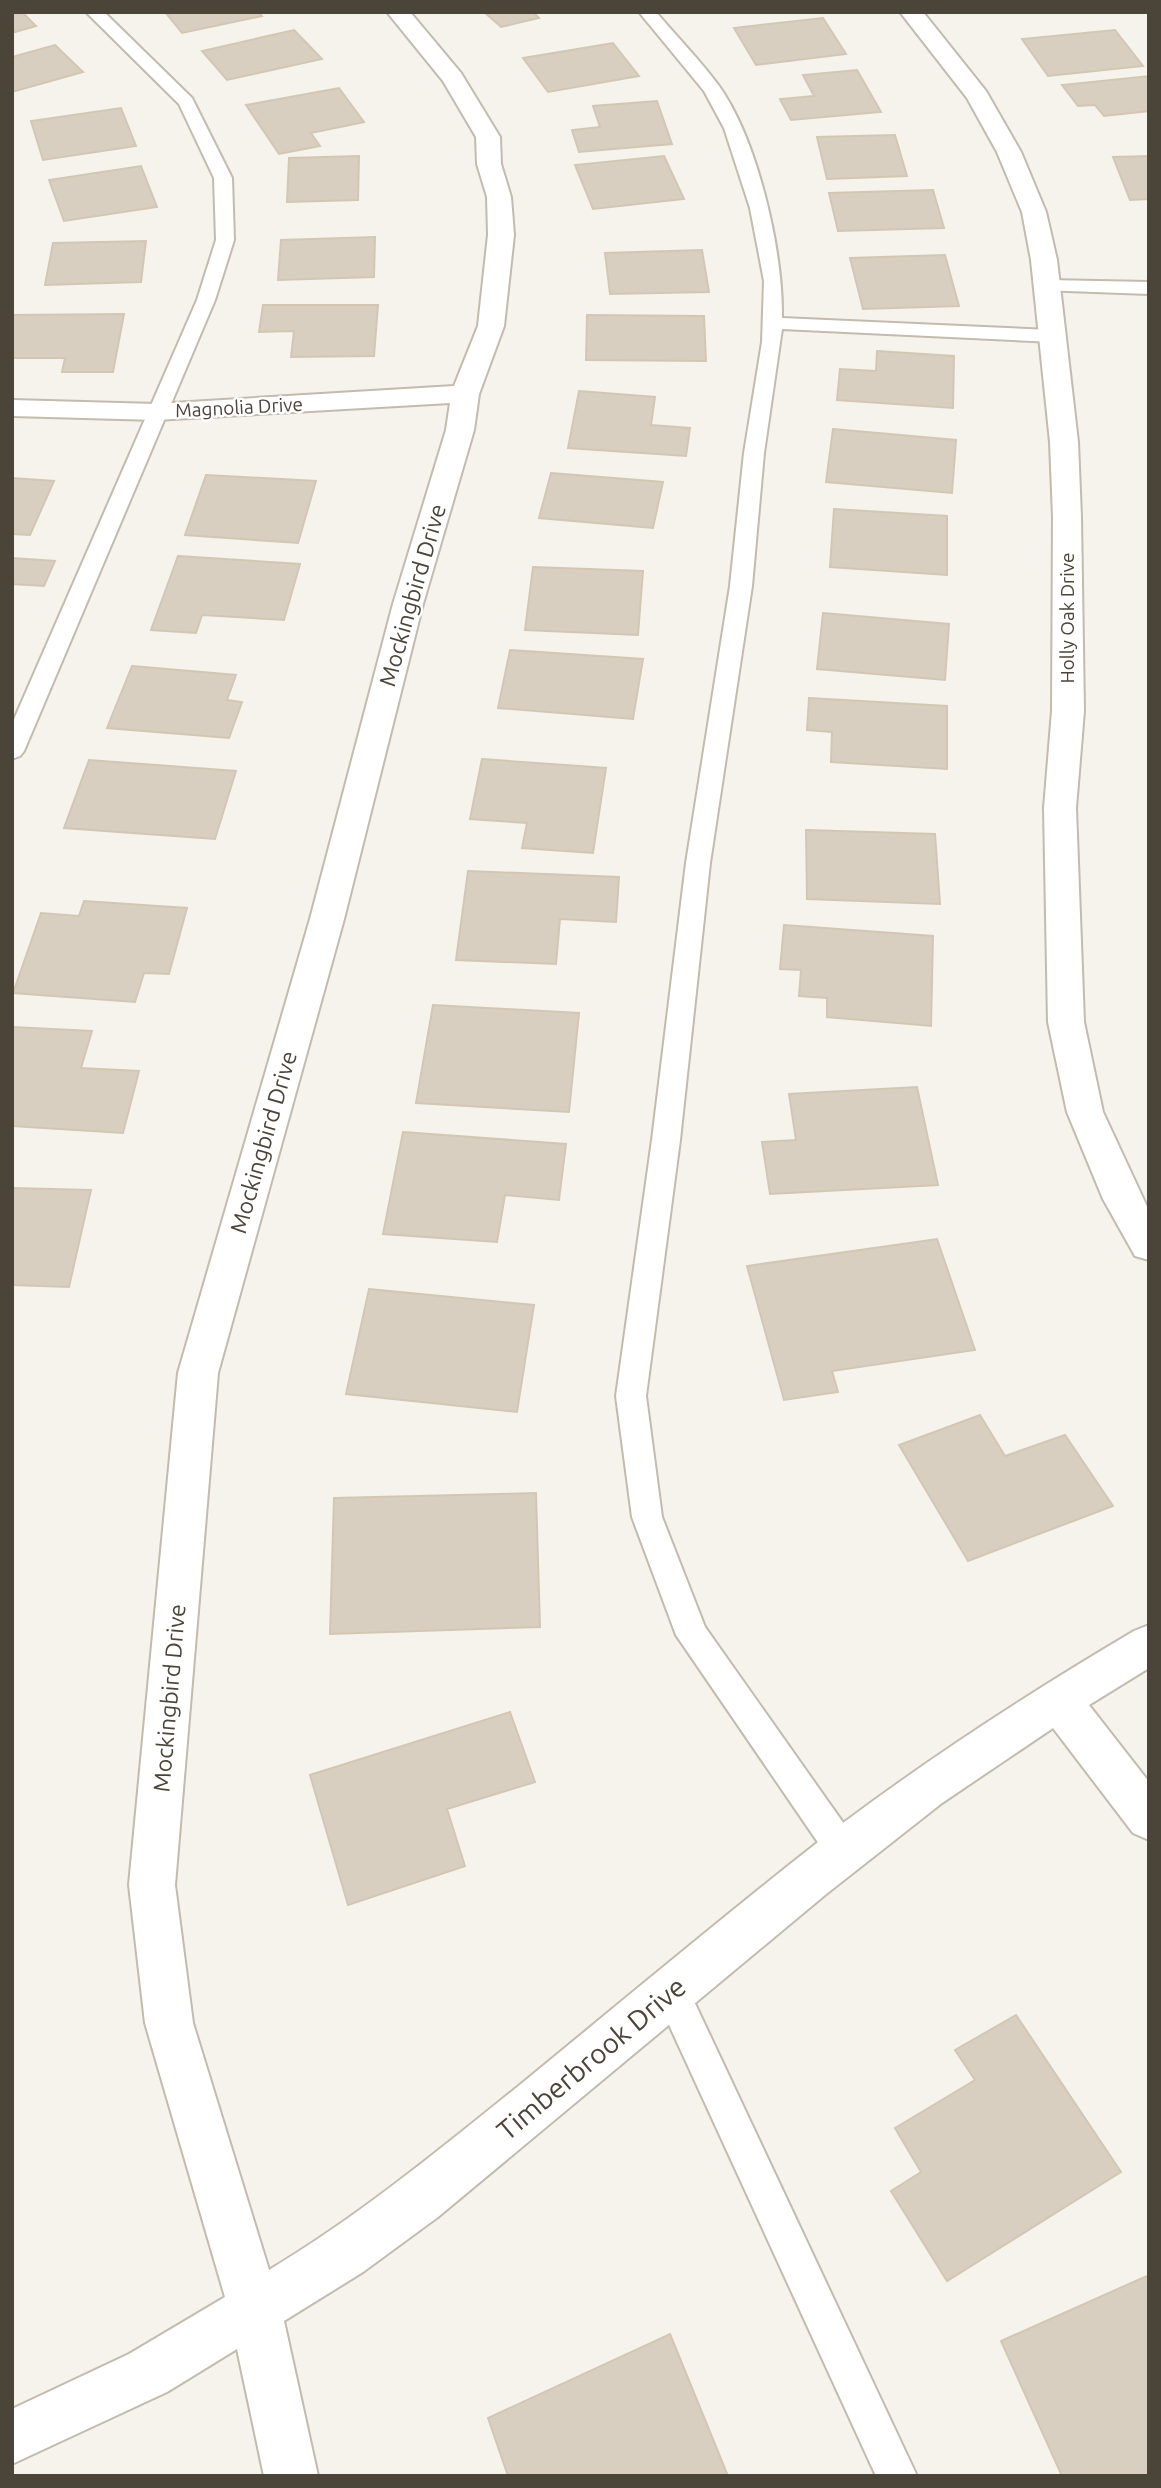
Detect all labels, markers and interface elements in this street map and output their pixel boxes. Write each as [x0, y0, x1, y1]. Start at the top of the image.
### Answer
street label: Magnolia Drive [175, 393, 303, 421]
street label: Mockingbird Drive [374, 501, 450, 689]
street label: Holly Oak Drive [1056, 552, 1078, 684]
street label: Mockingbird Drive [225, 1048, 301, 1236]
street label: Mockingbird Drive [148, 1603, 190, 1793]
street label: Timberbrook Drive [491, 1970, 691, 2146]

